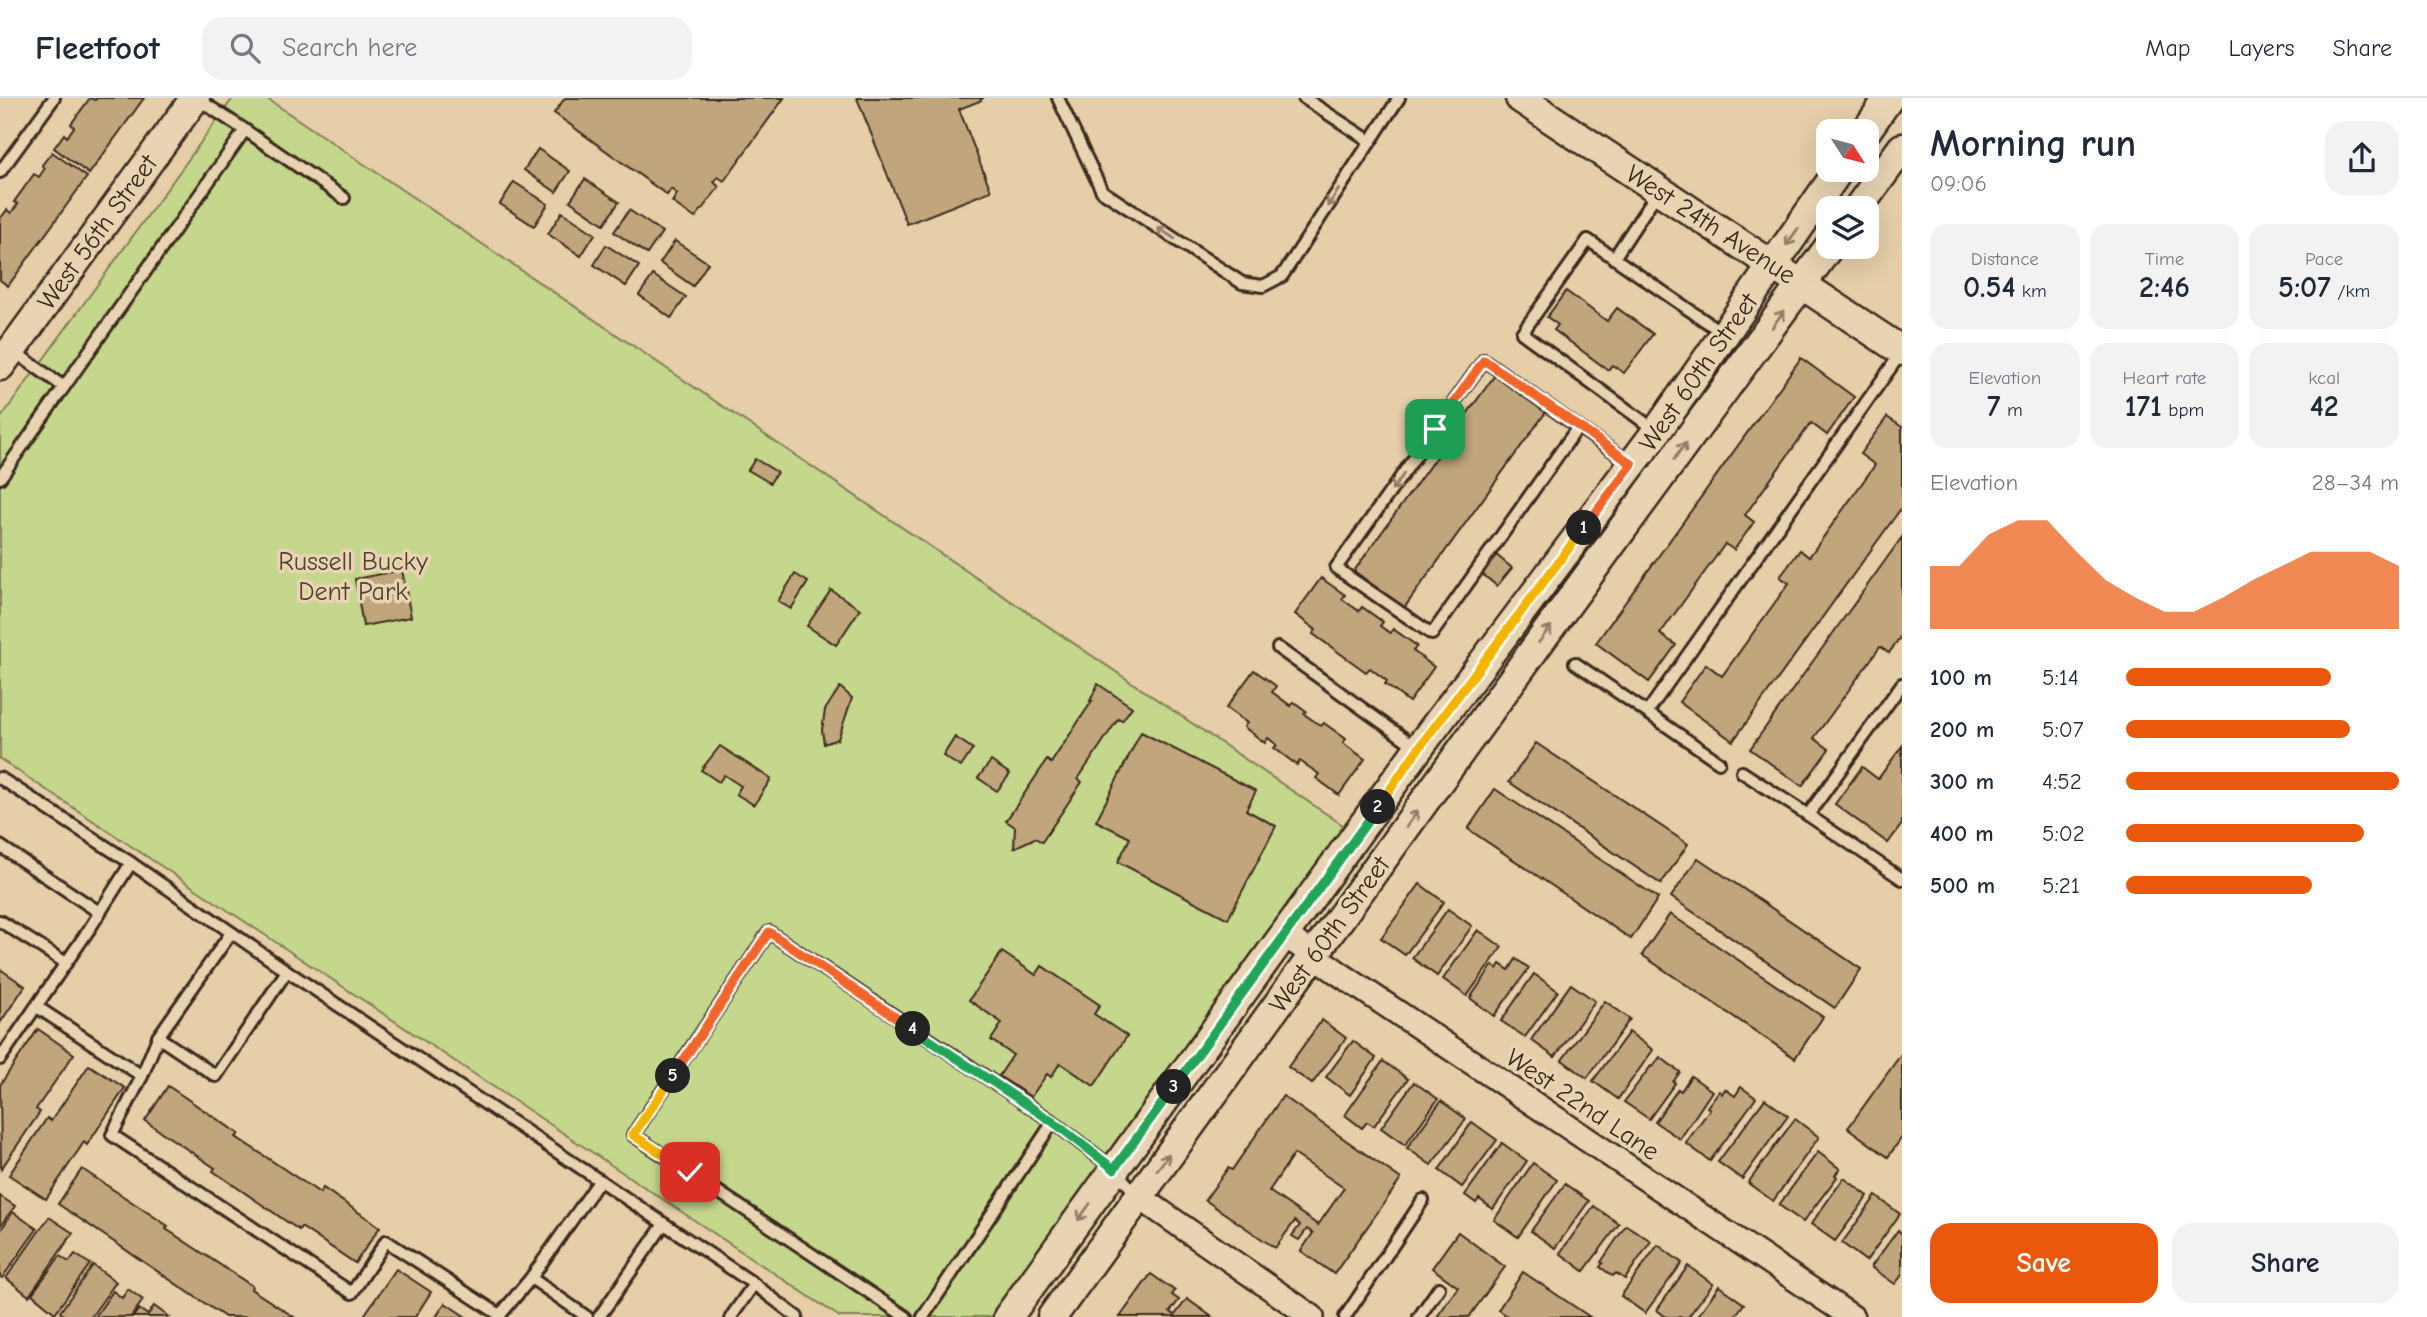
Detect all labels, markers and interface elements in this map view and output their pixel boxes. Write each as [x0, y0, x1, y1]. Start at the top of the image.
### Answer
search box [202, 17, 692, 80]
text: Fleetfoot [35, 29, 160, 67]
icon: search [226, 29, 264, 67]
text: Search here [282, 33, 417, 63]
text: Map [2145, 34, 2191, 62]
text: Layers [2229, 34, 2294, 62]
text: Share [2332, 34, 2392, 62]
north arrow [1816, 119, 1880, 182]
map controls [1816, 119, 1879, 259]
button: share [2325, 121, 2399, 195]
text: Morning run [1930, 122, 2136, 166]
street label: West 56th Street [32, 148, 165, 316]
street label: West 24th Avenue [1620, 159, 1801, 291]
text: 09:06 [1930, 170, 1987, 197]
one-way arrow [1326, 188, 1340, 208]
button: layers [1816, 196, 1879, 259]
one-way arrow [1156, 225, 1176, 239]
one-way arrow [1785, 227, 1799, 246]
text: Distance [1971, 248, 2039, 270]
text: Time [2145, 248, 2184, 270]
text: Pace [2305, 248, 2343, 270]
text: 0.54 [1963, 270, 2015, 305]
text: 2:46 [2139, 270, 2190, 305]
text: 5:07 [2278, 270, 2331, 305]
text: km [2015, 280, 2047, 302]
text: /km [2331, 280, 2370, 302]
street label: West 60th Street [1633, 287, 1765, 457]
one-way arrow [1771, 310, 1785, 329]
text: Elevation [1968, 367, 2041, 389]
text: Heart rate [2123, 367, 2206, 389]
text: kcal [2308, 367, 2340, 389]
text: 7 [1987, 389, 2001, 424]
text: 171 [2125, 389, 2162, 424]
text: 42 [2310, 389, 2339, 424]
pin [1405, 399, 1465, 459]
text: m [2001, 399, 2023, 421]
text: bpm [2162, 399, 2204, 421]
icon: arrive [1416, 410, 1454, 448]
one-way arrow [1672, 442, 1687, 461]
text: Elevation [1930, 469, 2018, 496]
text: 28–34 m [2312, 469, 2399, 496]
one-way arrow [1390, 472, 1405, 491]
pin: 1 [1566, 510, 1602, 546]
text: 1 [1580, 516, 1587, 538]
park label: Russell Bucky Dent Park [278, 547, 428, 607]
one-way arrow [1537, 625, 1552, 644]
text: 100 m [1930, 664, 1992, 691]
text: 5:14 [2042, 664, 2079, 691]
text: 200 m [1930, 716, 1994, 743]
text: 5:07 [2042, 716, 2084, 743]
text: 300 m [1930, 768, 1994, 795]
text: 4:52 [2042, 768, 2082, 795]
pin: 2 [1360, 790, 1396, 824]
text: 2 [1373, 795, 1382, 817]
one-way arrow [1405, 810, 1419, 829]
text: 400 m [1930, 820, 1994, 847]
text: 5:02 [2042, 820, 2085, 847]
street label: West 60th Street [1263, 849, 1397, 1019]
text: 500 m [1930, 872, 1995, 899]
text: 5:21 [2042, 872, 2080, 899]
pin: 4 [895, 1012, 930, 1046]
text: 4 [908, 1017, 917, 1039]
street label: West 22nd Lane [1500, 1043, 1665, 1167]
pin: 5 [656, 1058, 690, 1094]
text: 5 [667, 1064, 678, 1086]
pin: 3 [1156, 1070, 1192, 1104]
text: 3 [1169, 1075, 1178, 1097]
pin [660, 1142, 720, 1202]
icon: check [671, 1153, 709, 1191]
one-way arrow [1156, 1153, 1170, 1172]
one-way arrow [1077, 1202, 1092, 1221]
button: Save [1930, 1223, 2158, 1303]
button: Share [2172, 1223, 2399, 1303]

